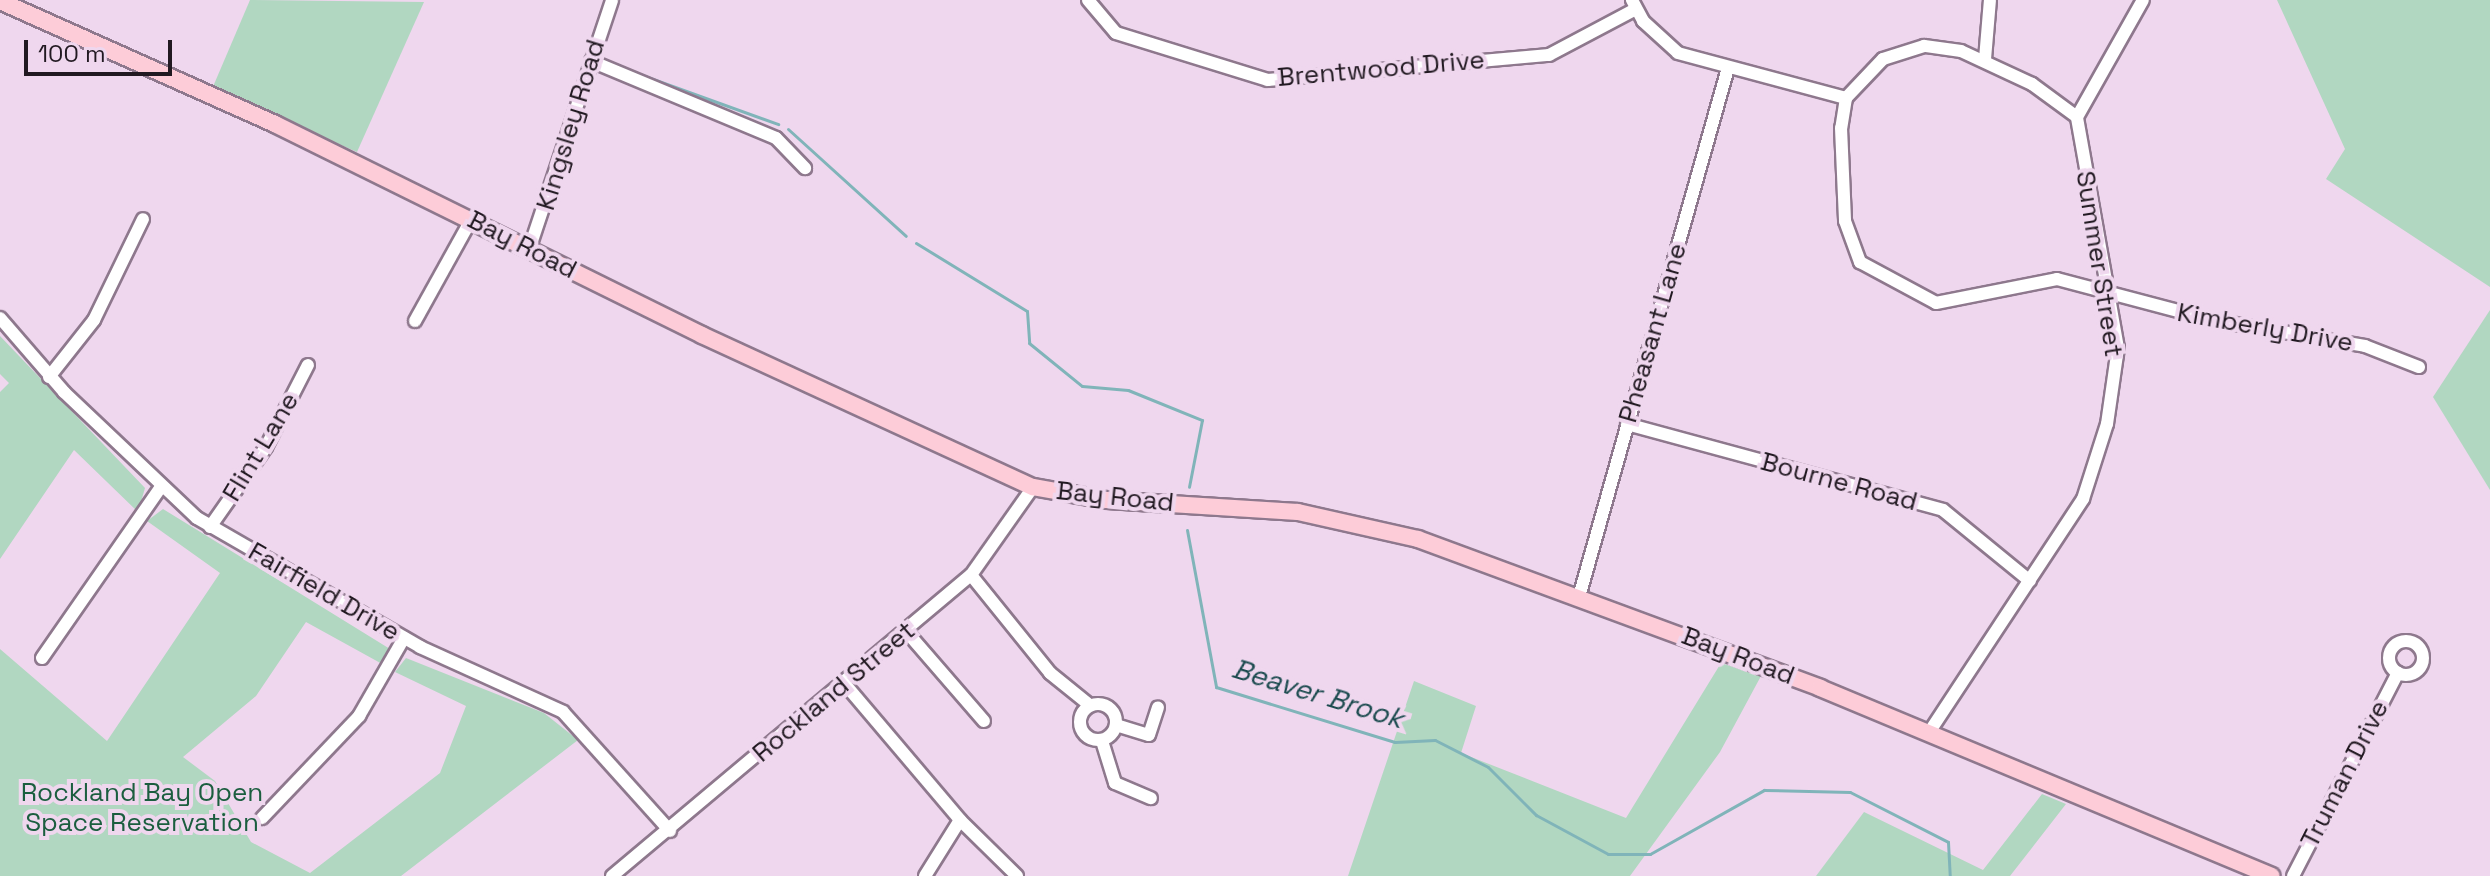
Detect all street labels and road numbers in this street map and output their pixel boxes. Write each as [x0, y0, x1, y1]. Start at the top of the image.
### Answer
street label: Kingsley Road [530, 36, 612, 214]
street label: Brentwood Drive [1276, 44, 1486, 94]
street label: Summer Street [2069, 169, 2129, 359]
street label: Bay Road [462, 204, 582, 286]
street label: Pheasant Lane [1613, 240, 1693, 426]
street label: Kimberly Drive [2175, 297, 2355, 359]
street label: Flint Lane [216, 387, 306, 507]
street label: Bourne Road [1757, 446, 1921, 518]
street label: Bay Road [1055, 475, 1175, 519]
street label: Fairfield Drive [243, 536, 405, 648]
street label: Rockland Street [747, 615, 921, 769]
street label: Bay Road [1677, 620, 1799, 692]
street label: Truman Drive [2294, 695, 2396, 853]

